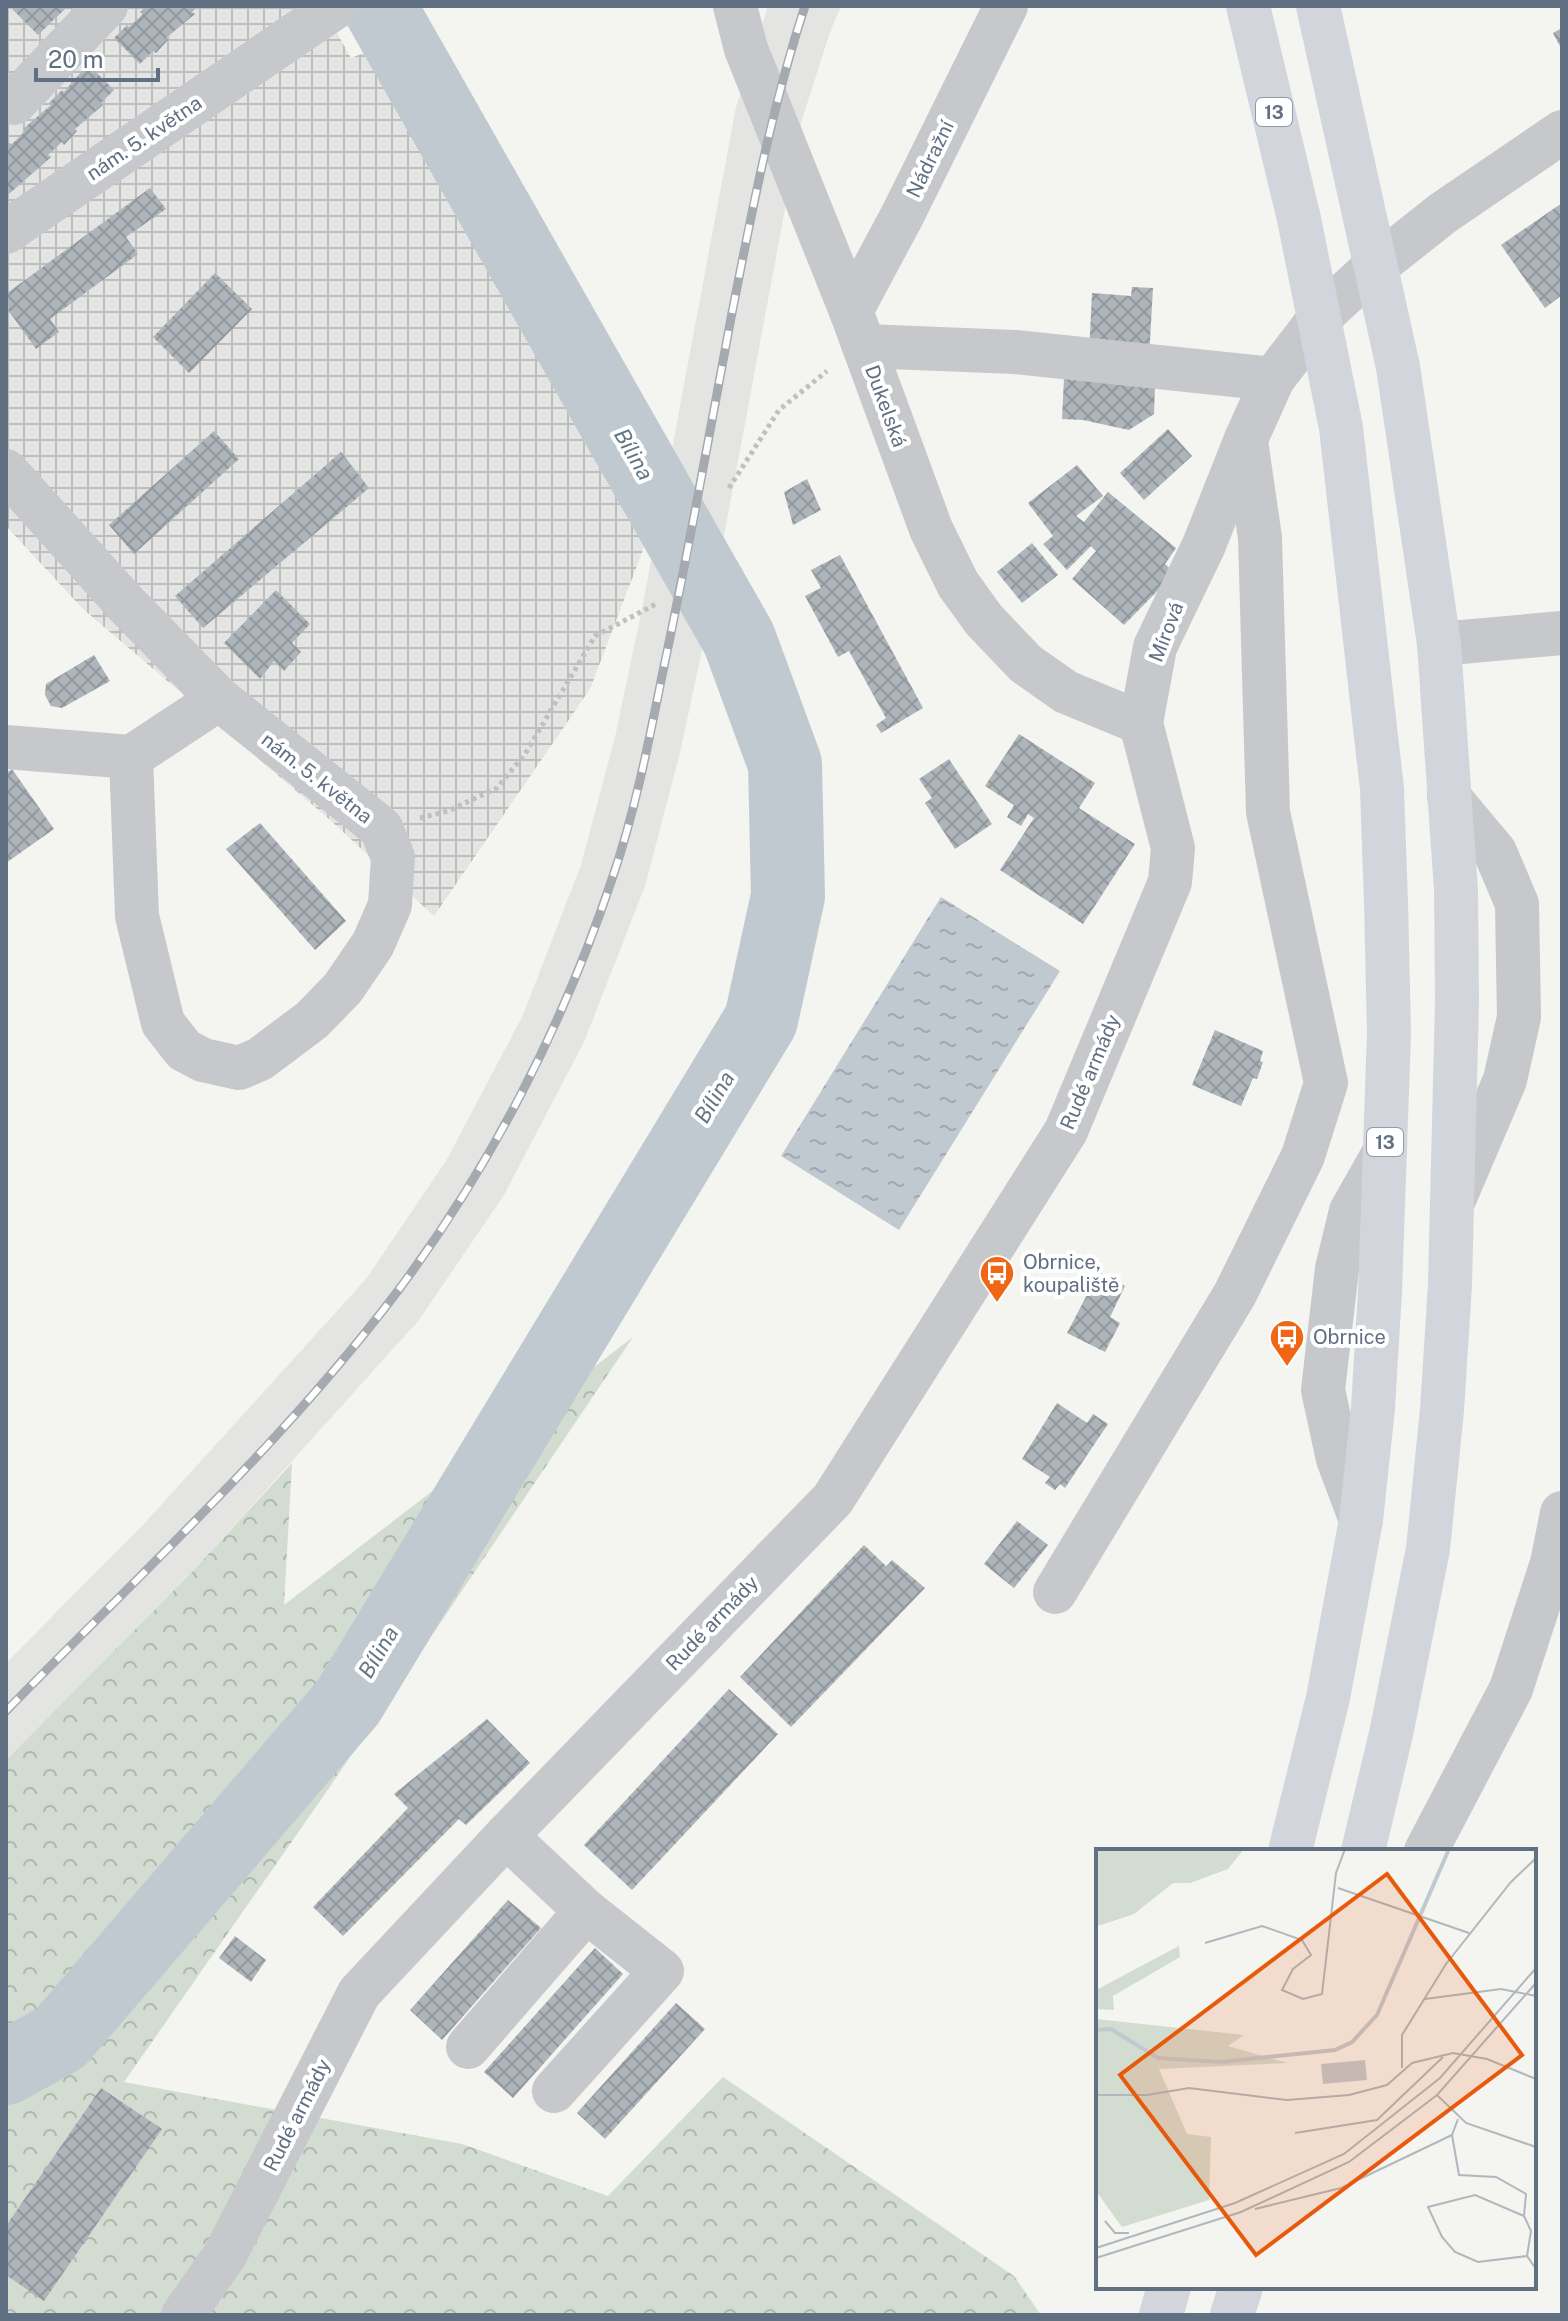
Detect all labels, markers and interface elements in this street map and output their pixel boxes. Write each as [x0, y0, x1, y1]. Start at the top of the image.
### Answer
scale bar [36, 32, 158, 82]
text: 20 m [48, 45, 104, 73]
street label: nám. 5. května [82, 91, 206, 185]
road number: 13 [1256, 98, 1292, 126]
street label: Nádražní [901, 116, 959, 201]
street label: Dukelská [860, 362, 912, 450]
water label: Bílina [609, 423, 659, 485]
street label: Mírová [1144, 599, 1188, 665]
street label: nám. 5. května [257, 727, 377, 829]
street label: Rudé armády [1055, 1011, 1125, 1133]
water label: Bílina [689, 1066, 739, 1128]
road number: 13 [1367, 1128, 1403, 1156]
place label: Obrnice, koupaliště [1023, 1250, 1119, 1297]
bus stop icon: Obrnice, koupaliště [978, 1254, 1016, 1304]
bus stop icon: Obrnice [1268, 1318, 1306, 1368]
place label: Obrnice [1313, 1325, 1386, 1349]
street label: Rudé armády [661, 1570, 763, 1676]
water label: Bílina [353, 1621, 403, 1683]
inset map [1096, 1849, 1536, 2289]
street label: Rudé armády [258, 2055, 336, 2175]

